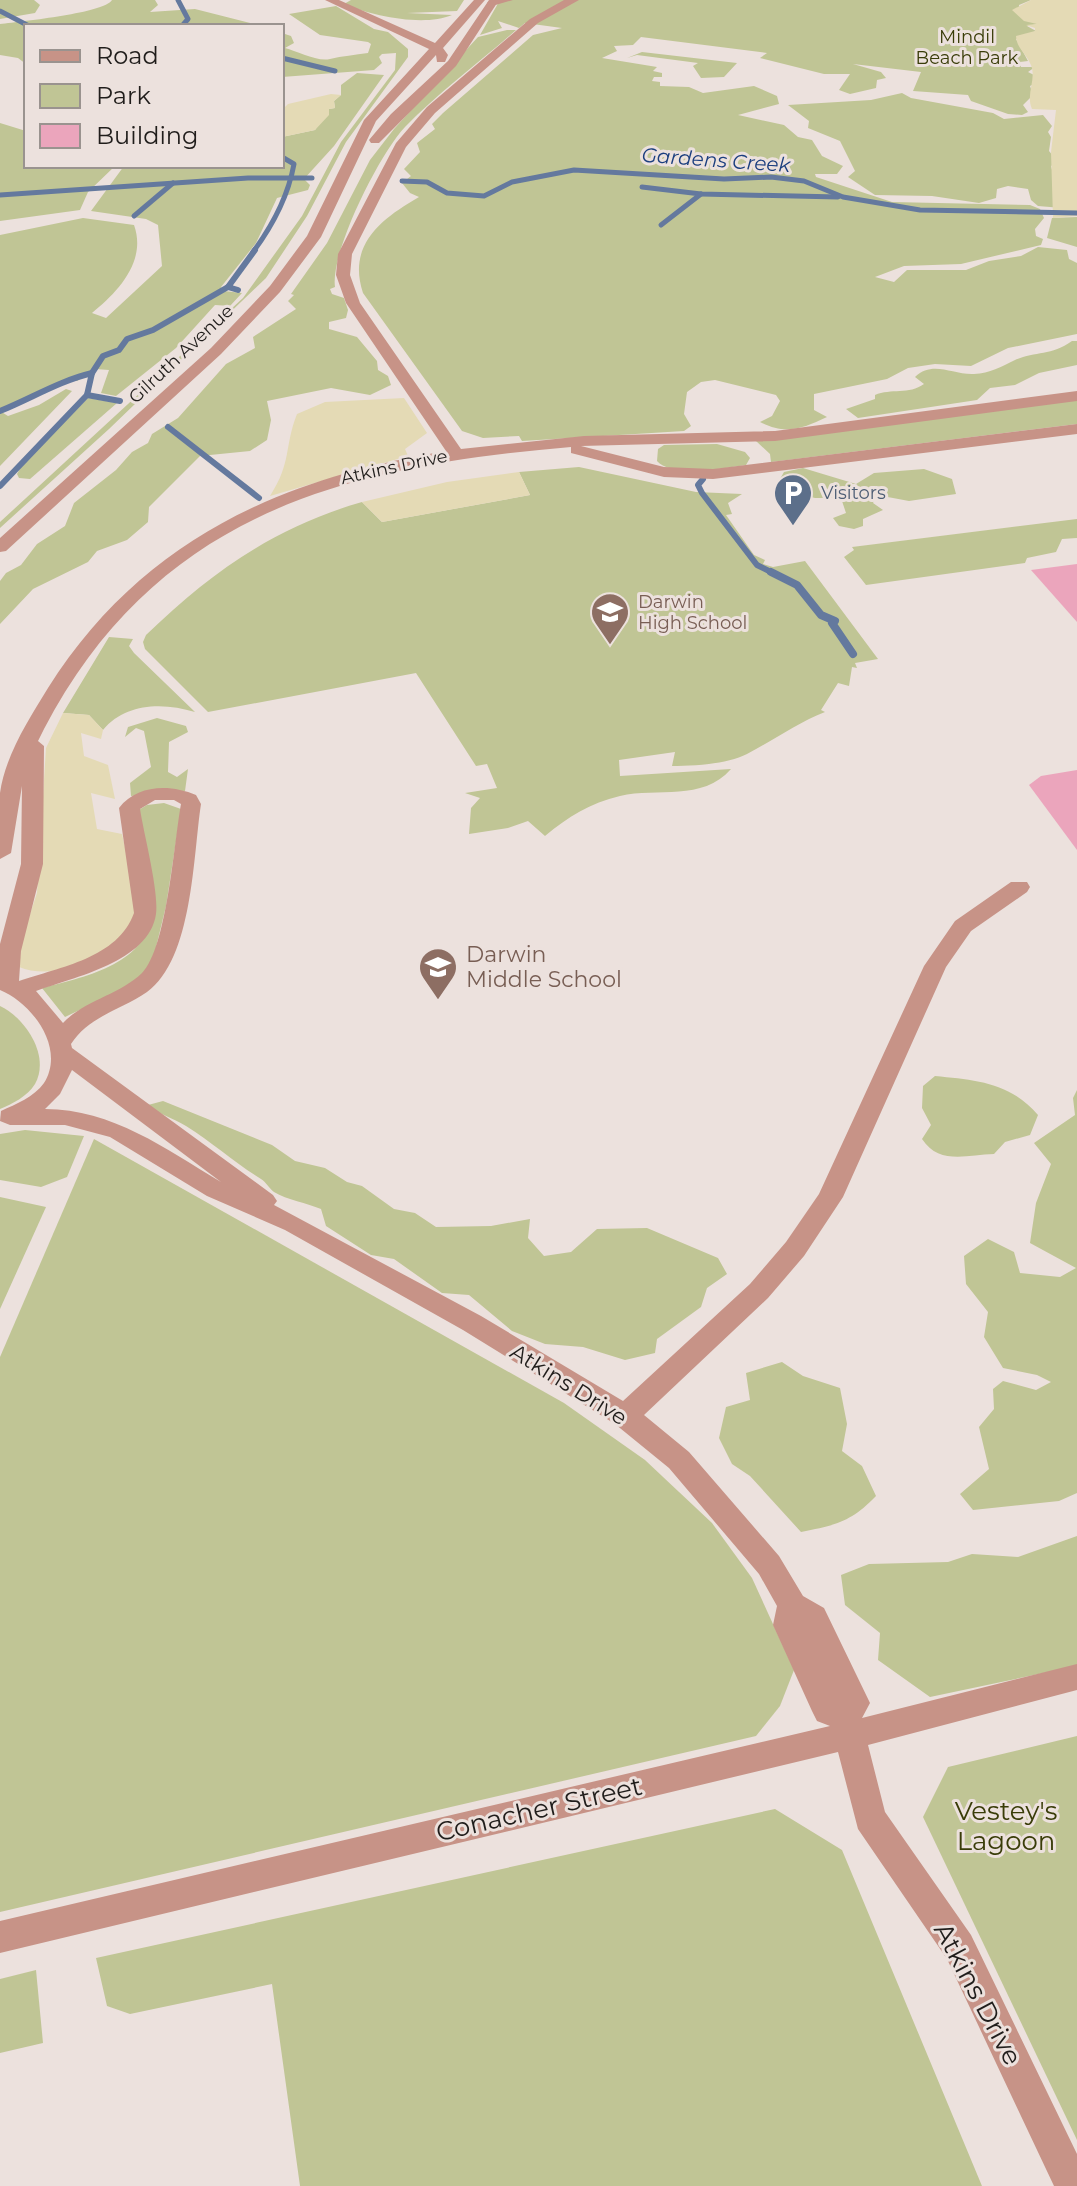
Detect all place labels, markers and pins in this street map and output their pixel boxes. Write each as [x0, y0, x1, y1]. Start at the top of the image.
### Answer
parking icon: Visitors [772, 472, 814, 527]
place label: Visitors [821, 482, 886, 504]
school or university icon: Darwin High School [589, 591, 631, 646]
place label: Darwin High School [638, 591, 747, 634]
place label: Darwin Middle School [466, 941, 622, 993]
school or university icon: Darwin Middle School [417, 946, 459, 1001]

